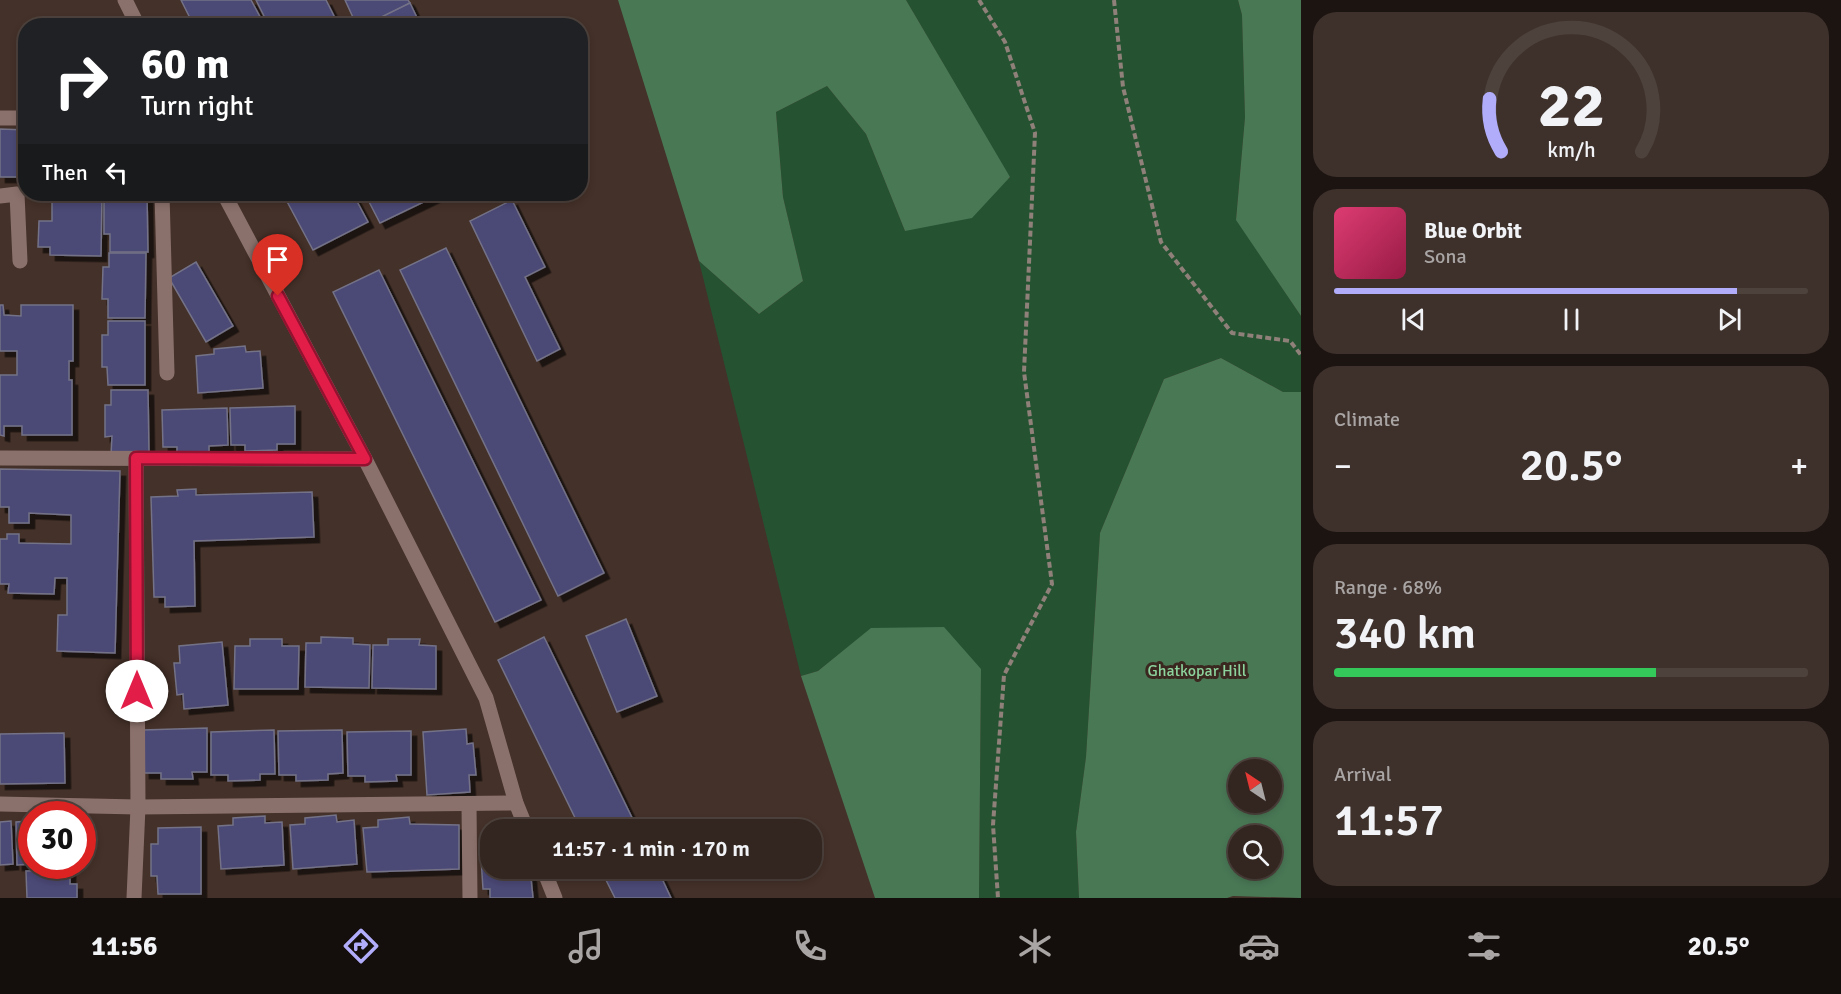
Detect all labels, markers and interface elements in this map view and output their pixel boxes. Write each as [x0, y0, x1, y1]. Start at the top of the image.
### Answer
text: 60 m [141, 39, 230, 90]
icon: right [42, 42, 120, 120]
text: 22 [1537, 67, 1605, 144]
text: Turn right [141, 90, 254, 123]
text: km/h [1547, 137, 1595, 163]
icon: left [100, 156, 133, 189]
text: Then [42, 159, 88, 186]
text: Blue Orbit [1424, 217, 1522, 244]
pin [252, 234, 303, 296]
icon: arrive [261, 243, 294, 276]
text: Sona [1424, 244, 1467, 269]
icon: previous [1397, 303, 1430, 336]
icon: pause [1555, 303, 1588, 336]
icon: next [1713, 303, 1746, 336]
text: Climate [1334, 407, 1400, 432]
text: 20.5° [1520, 438, 1622, 493]
text: − [1334, 446, 1352, 487]
text: + [1790, 446, 1808, 487]
text: Range · 68% [1334, 575, 1442, 600]
text: 340 km [1334, 606, 1476, 661]
position arrow [105, 659, 169, 723]
park label: Ghatkopar Hill [1148, 661, 1247, 681]
north arrow [1228, 759, 1282, 813]
map controls [1228, 759, 1282, 879]
text: Arrival [1334, 762, 1392, 787]
text: 11:57 [1334, 793, 1444, 848]
speed limit sign: 30 [18, 801, 96, 879]
button: search [1228, 825, 1282, 879]
text: 11:57 · 1 min · 170 m [552, 835, 750, 862]
icon: directions [340, 925, 382, 967]
icon: music [565, 925, 607, 967]
icon: phone [789, 925, 831, 967]
icon: climate [1014, 925, 1056, 967]
icon: car [1238, 925, 1280, 967]
icon: filters [1463, 925, 1505, 967]
text: 11:56 [91, 930, 158, 963]
text: 20.5° [1687, 930, 1750, 963]

